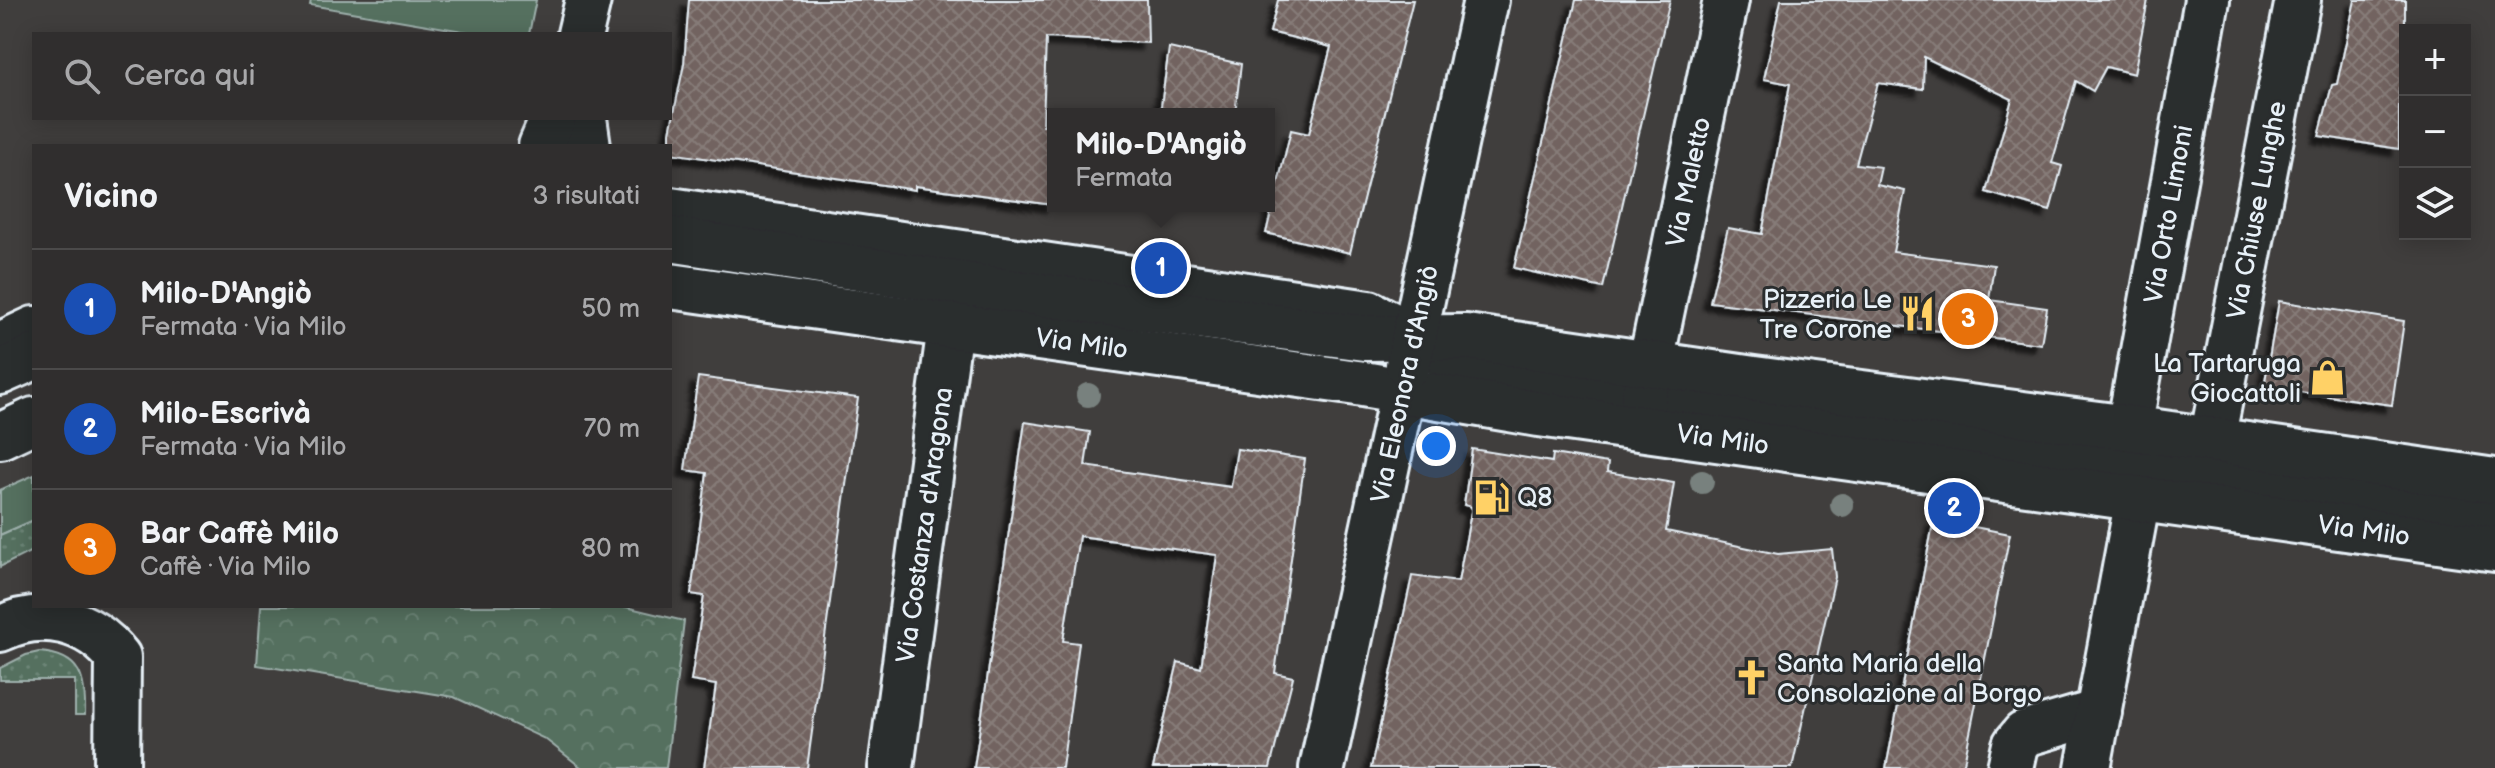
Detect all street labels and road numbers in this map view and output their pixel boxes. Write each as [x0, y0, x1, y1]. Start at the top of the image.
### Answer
street label: Via Chiuse Lunghe [2221, 99, 2294, 322]
street label: Via Maletto [1661, 115, 1718, 250]
street label: Via Orto Limoni [2139, 123, 2200, 306]
street label: Via Eleonora d'Angiò [1365, 263, 1446, 506]
street label: Via Milo [1034, 323, 1130, 366]
street label: Via Costanza d'Aragona [891, 385, 960, 665]
street label: Via Milo [1675, 419, 1771, 462]
street label: Via Milo [2316, 510, 2412, 553]

